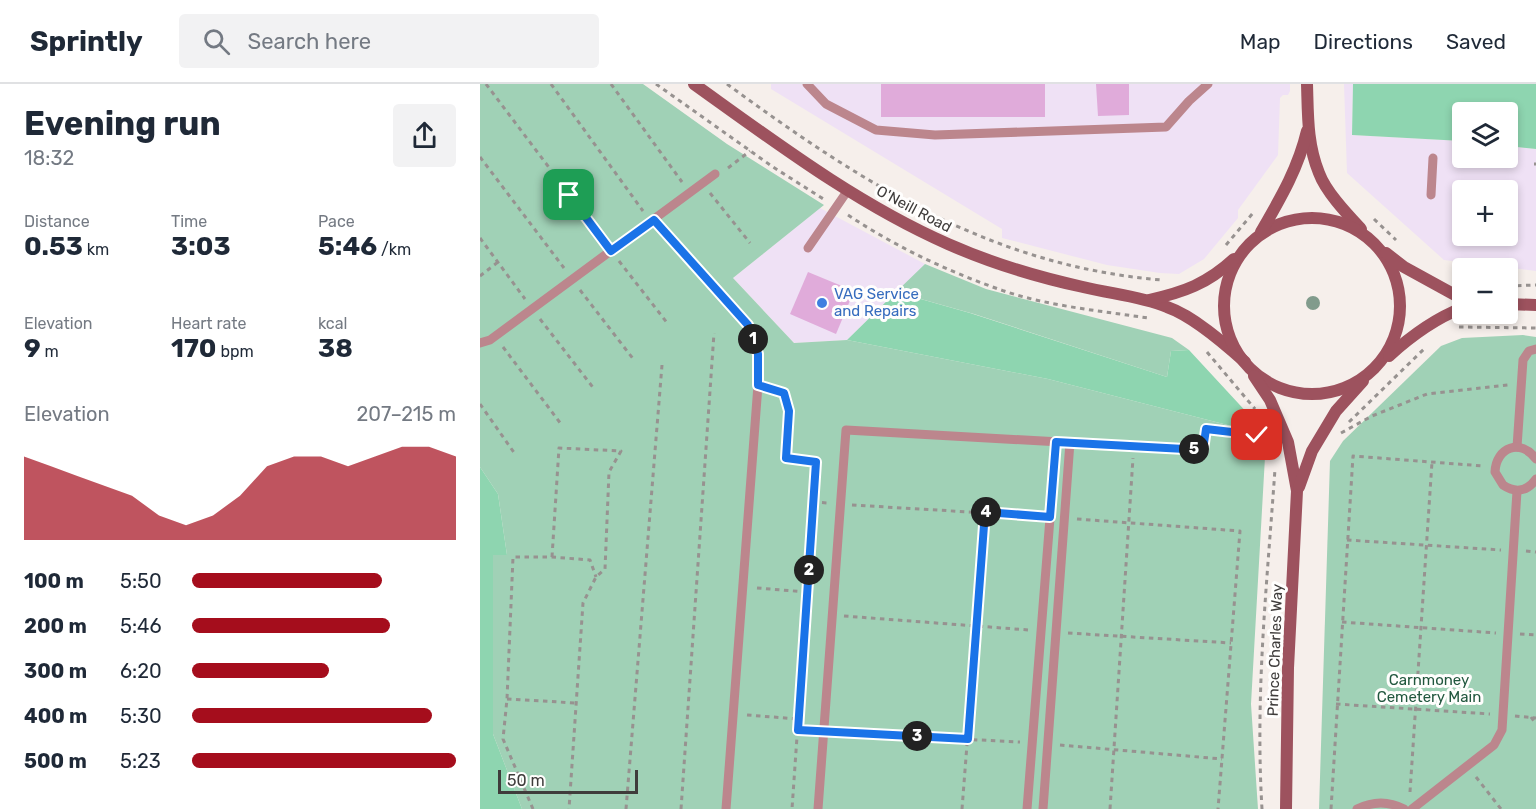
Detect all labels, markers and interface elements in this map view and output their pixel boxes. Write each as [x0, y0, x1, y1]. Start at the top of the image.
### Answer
search box [179, 14, 599, 68]
text: Sprintly [30, 25, 143, 58]
icon: search [200, 25, 233, 58]
text: Search here [248, 28, 371, 55]
text: Map [1240, 29, 1281, 54]
text: Directions [1314, 29, 1413, 54]
text: Saved [1446, 29, 1506, 54]
map controls [1452, 102, 1518, 324]
button: layers [1452, 102, 1518, 168]
text: Evening run [24, 104, 221, 143]
button: share [393, 104, 456, 167]
text: 18:32 [24, 146, 74, 170]
pin [543, 169, 594, 220]
icon: arrive [552, 178, 585, 211]
button: + [1452, 180, 1518, 246]
street label: O'Neill Road [873, 182, 955, 236]
text: Distance [24, 212, 90, 231]
text: Time [171, 212, 207, 231]
text: Pace [318, 212, 355, 231]
text: 0.53 [24, 231, 83, 262]
text: 3:03 [171, 231, 231, 262]
text: 5:46 [318, 231, 377, 262]
text: km [83, 240, 109, 259]
text: /km [377, 240, 411, 259]
button: − [1452, 258, 1518, 324]
place label: VAG Service and Repairs [834, 285, 919, 320]
marker: VAG Service and Repairs [815, 296, 829, 310]
text: Elevation [24, 314, 93, 333]
text: Heart rate [171, 314, 246, 333]
text: kcal [318, 314, 347, 333]
pin: 1 [738, 324, 768, 354]
text: 1 [749, 329, 757, 348]
text: 9 [24, 333, 41, 364]
text: 170 [171, 333, 217, 364]
text: 38 [318, 333, 353, 364]
text: m [41, 342, 59, 361]
text: bpm [217, 342, 254, 361]
text: Elevation [24, 402, 110, 426]
text: 207–215 m [356, 402, 456, 426]
pin [1231, 409, 1282, 460]
icon: check [1240, 418, 1273, 451]
pin: 5 [1179, 434, 1209, 464]
text: 5 [1189, 439, 1199, 458]
pin: 4 [971, 497, 1001, 527]
text: 4 [981, 502, 991, 521]
pin: 2 [794, 555, 824, 585]
text: 2 [804, 560, 814, 579]
text: 100 m [24, 569, 84, 593]
text: 5:50 [120, 569, 162, 593]
street label: Prince Charles Way [1264, 583, 1286, 717]
text: 200 m [24, 614, 87, 638]
text: 5:46 [120, 614, 161, 638]
text: 300 m [24, 659, 87, 683]
text: 6:20 [120, 659, 162, 683]
park label: Carnmoney Cemetery Main [1377, 671, 1481, 706]
text: 400 m [24, 704, 87, 728]
text: 5:30 [120, 704, 162, 728]
pin: 3 [902, 721, 932, 751]
text: 3 [912, 726, 922, 745]
text: 500 m [24, 749, 87, 773]
text: 5:23 [120, 749, 161, 773]
scale bar [498, 767, 638, 794]
text: 50 m [507, 771, 545, 790]

